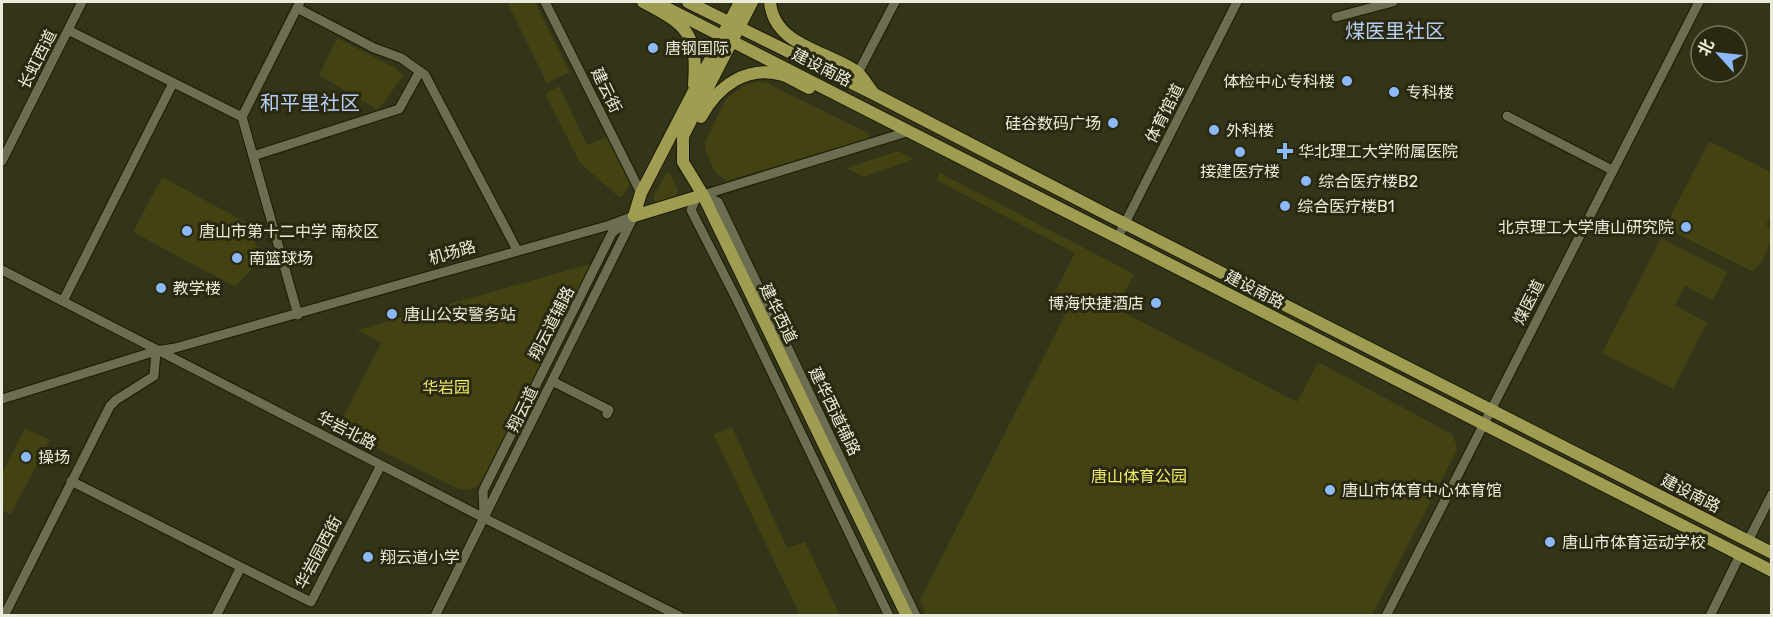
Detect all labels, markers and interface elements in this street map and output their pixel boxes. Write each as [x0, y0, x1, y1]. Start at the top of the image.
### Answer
district label: 煤医里社区 [1345, 19, 1445, 43]
north arrow [1689, 24, 1749, 84]
street label: 长虹西道 [14, 26, 60, 92]
text: 北 [1694, 36, 1718, 59]
place label: 唐钢国际 [665, 39, 729, 58]
marker: 唐钢国际 [646, 41, 660, 55]
street label: 建设南路 [789, 44, 855, 90]
street label: 建云街 [587, 64, 626, 116]
place label: 体检中心专科楼 [1223, 72, 1335, 91]
marker: 体检中心专科楼 [1340, 74, 1354, 88]
street label: 体育馆道 [1141, 80, 1187, 146]
place label: 专科楼 [1406, 83, 1454, 102]
marker: 专科楼 [1387, 85, 1401, 99]
district label: 和平里社区 [260, 91, 360, 115]
place label: 硅谷数码广场 [1005, 114, 1101, 133]
marker: 硅谷数码广场 [1106, 116, 1120, 130]
place label: 外科楼 [1226, 121, 1274, 140]
marker: 外科楼 [1207, 123, 1221, 137]
marker: 华北理工大学附属医院 [1276, 142, 1294, 160]
place label: 华北理工大学附属医院 [1298, 142, 1458, 161]
marker: 接建医疗楼 [1233, 145, 1247, 159]
place label: 接建医疗楼 [1200, 162, 1280, 181]
place label: 综合医疗楼B2 [1318, 172, 1418, 191]
marker: 综合医疗楼B2 [1299, 174, 1313, 188]
place label: 综合医疗楼B1 [1297, 197, 1395, 216]
marker: 综合医疗楼B1 [1278, 199, 1292, 213]
place label: 北京理工大学唐山研究院 [1498, 218, 1674, 237]
marker: 北京理工大学唐山研究院 [1679, 220, 1693, 234]
place label: 唐山市第十二中学 南校区 [199, 222, 379, 241]
marker: 唐山市第十二中学 南校区 [180, 224, 194, 238]
street label: 机场路 [426, 237, 478, 268]
place label: 南篮球场 [249, 249, 313, 268]
marker: 南篮球场 [230, 251, 244, 265]
street label: 建设南路 [1222, 266, 1288, 312]
street label: 煤医道 [1509, 277, 1548, 328]
place label: 教学楼 [173, 279, 221, 298]
street label: 建华西道 [756, 280, 801, 346]
marker: 教学楼 [154, 281, 168, 295]
street label: 翔云道辅路 [525, 283, 578, 363]
place label: 博海快捷酒店 [1048, 294, 1144, 313]
marker: 博海快捷酒店 [1149, 296, 1163, 310]
place label: 唐山公安警务站 [404, 305, 516, 324]
marker: 唐山公安警务站 [385, 307, 399, 321]
street label: 建华西道辅路 [805, 364, 864, 459]
park label: 华岩园 [422, 378, 470, 397]
street label: 翔云道 [503, 383, 542, 435]
street label: 华岩北路 [314, 407, 380, 453]
place label: 操场 [38, 448, 70, 467]
marker: 操场 [19, 450, 33, 464]
park label: 唐山体育公园 [1091, 467, 1187, 486]
street label: 建设南路 [1658, 470, 1724, 516]
place label: 唐山市体育中心体育馆 [1342, 481, 1502, 500]
marker: 唐山市体育中心体育馆 [1323, 483, 1337, 497]
street label: 华岩园西街 [291, 512, 346, 592]
place label: 唐山市体育运动学校 [1562, 533, 1706, 552]
marker: 唐山市体育运动学校 [1543, 535, 1557, 549]
place label: 翔云道小学 [380, 548, 460, 567]
marker: 翔云道小学 [361, 550, 375, 564]

